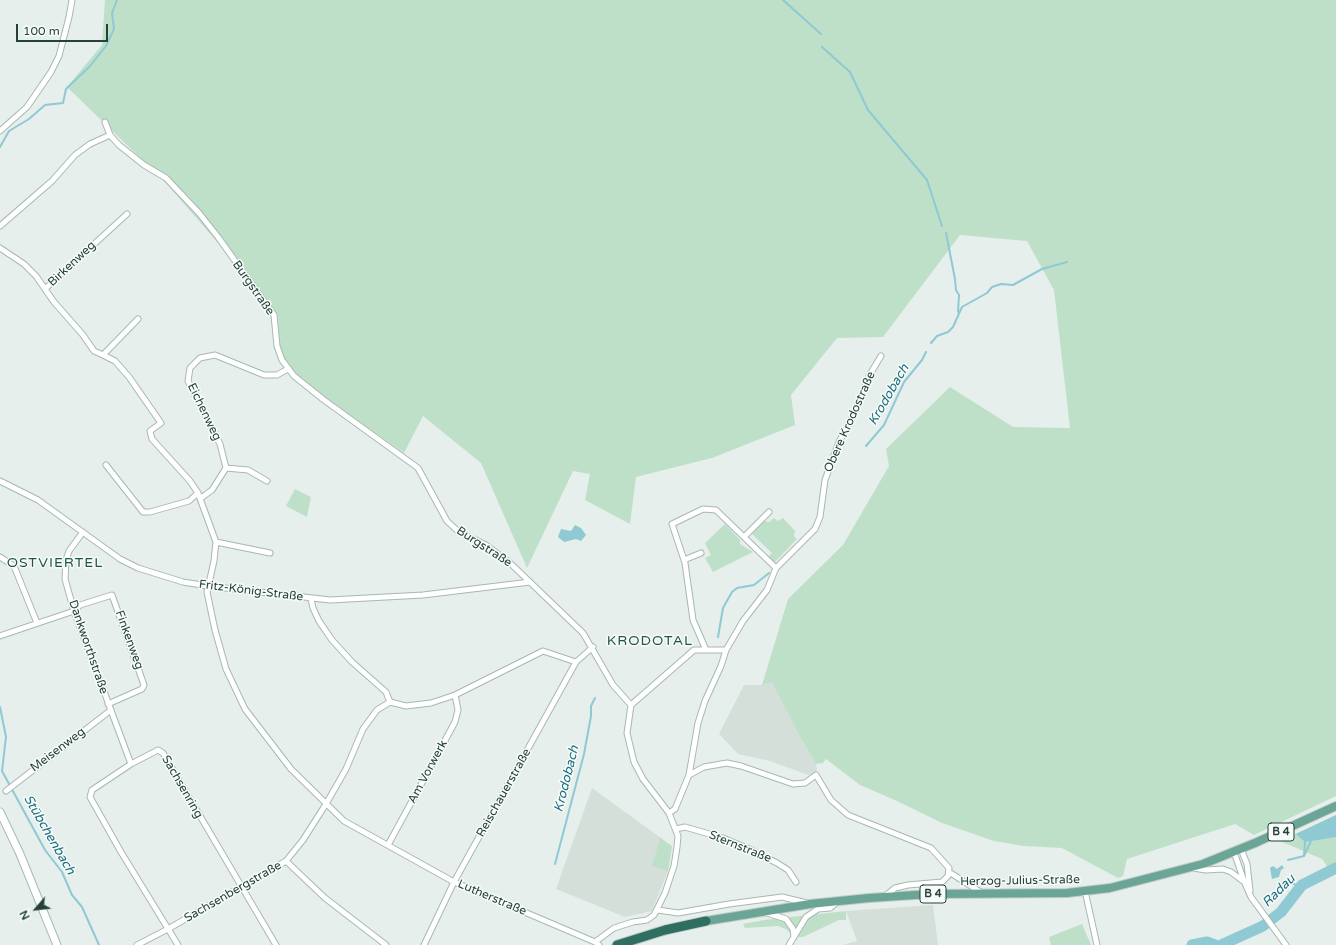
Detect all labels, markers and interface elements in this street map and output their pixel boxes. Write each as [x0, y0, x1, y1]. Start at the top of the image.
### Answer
scale bar [18, 16, 110, 42]
text: 100 m [23, 24, 60, 38]
street label: Birkenweg [45, 238, 99, 290]
street label: Burgstraße [229, 258, 277, 318]
water label: Krodobach [865, 362, 913, 428]
street label: Obere Krodostraße [821, 369, 879, 475]
street label: Eichenweg [184, 381, 224, 443]
street label: Burgstraße [454, 524, 514, 570]
district label: OSTVIERTEL [7, 555, 103, 571]
street label: Fritz-König-Straße [198, 577, 304, 605]
street label: Dankworthstraße [65, 598, 111, 696]
street label: Finkenweg [112, 609, 146, 671]
district label: KRODOTAL [607, 633, 693, 649]
street label: Meisenweg [28, 725, 88, 775]
street label: Am Vorwerk [405, 738, 451, 806]
water label: Krodobach [551, 744, 583, 814]
street label: Reischauerstraße [474, 746, 534, 840]
street label: Sachsenring [158, 753, 206, 821]
water label: Stübchenbach [20, 792, 78, 878]
road number: B 4 [1268, 823, 1294, 841]
street label: Sternstraße [707, 828, 773, 866]
street label: Sachsenbergstraße [182, 858, 284, 926]
water label: Radau [1259, 871, 1299, 911]
street label: Herzog-Julius-Straße [960, 873, 1080, 889]
street label: Lutherstraße [455, 877, 529, 919]
road number: B 4 [920, 885, 946, 903]
north arrow [16, 889, 56, 929]
text: N [17, 908, 33, 922]

